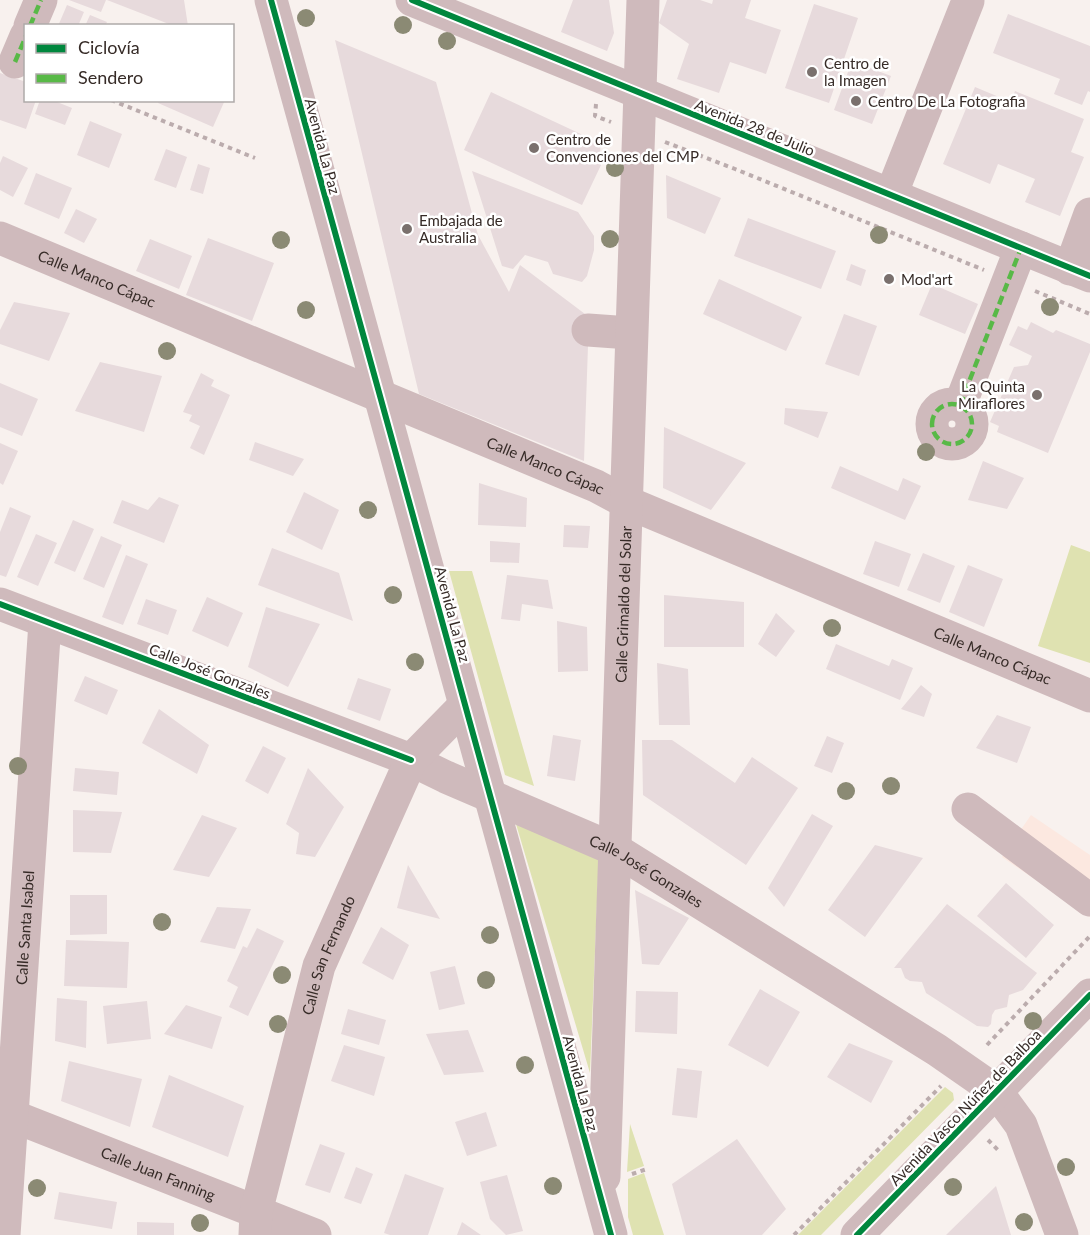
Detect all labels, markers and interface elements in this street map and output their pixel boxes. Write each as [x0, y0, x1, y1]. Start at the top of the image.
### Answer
legend [24, 24, 234, 102]
text: Ciclovía [78, 36, 140, 58]
place label: Centro de la Imagen [824, 54, 889, 89]
marker: Centro de la Imagen [805, 65, 819, 79]
text: Sendero [78, 66, 143, 88]
place label: Centro De La Fotografia [868, 92, 1026, 110]
marker: Centro De La Fotografia [849, 94, 863, 108]
street label: Avenida 28 de Julio [692, 95, 818, 159]
street label: Avenida La Paz [302, 96, 345, 196]
place label: Centro de Convenciones del CMP [546, 130, 699, 165]
marker: Centro de Convenciones del CMP [527, 141, 541, 155]
place label: Embajada de Australia [419, 211, 503, 246]
marker: Embajada de Australia [400, 222, 414, 236]
street label: Calle Manco Cápac [35, 246, 159, 311]
place label: Mod'art [901, 270, 953, 288]
marker: Mod'art [882, 272, 896, 286]
place label: La Quinta Miraflores [958, 377, 1025, 412]
marker: La Quinta Miraflores [1030, 388, 1044, 402]
street label: Calle Manco Cápac [484, 433, 608, 498]
street label: Calle Grimaldo del Solar [611, 525, 635, 683]
street label: Avenida La Paz [432, 564, 475, 664]
street label: Calle Manco Cápac [931, 623, 1054, 688]
street label: Calle José Gonzales [147, 640, 273, 702]
street label: Calle José Gonzales [587, 831, 706, 911]
street label: Calle Santa Isabel [12, 870, 37, 985]
street label: Calle San Fernando [298, 893, 358, 1017]
street label: Avenida Vasco Núñez de Balboa [886, 1025, 1044, 1189]
street label: Avenida La Paz [560, 1033, 603, 1133]
street label: Calle Juan Fanning [98, 1143, 218, 1204]

